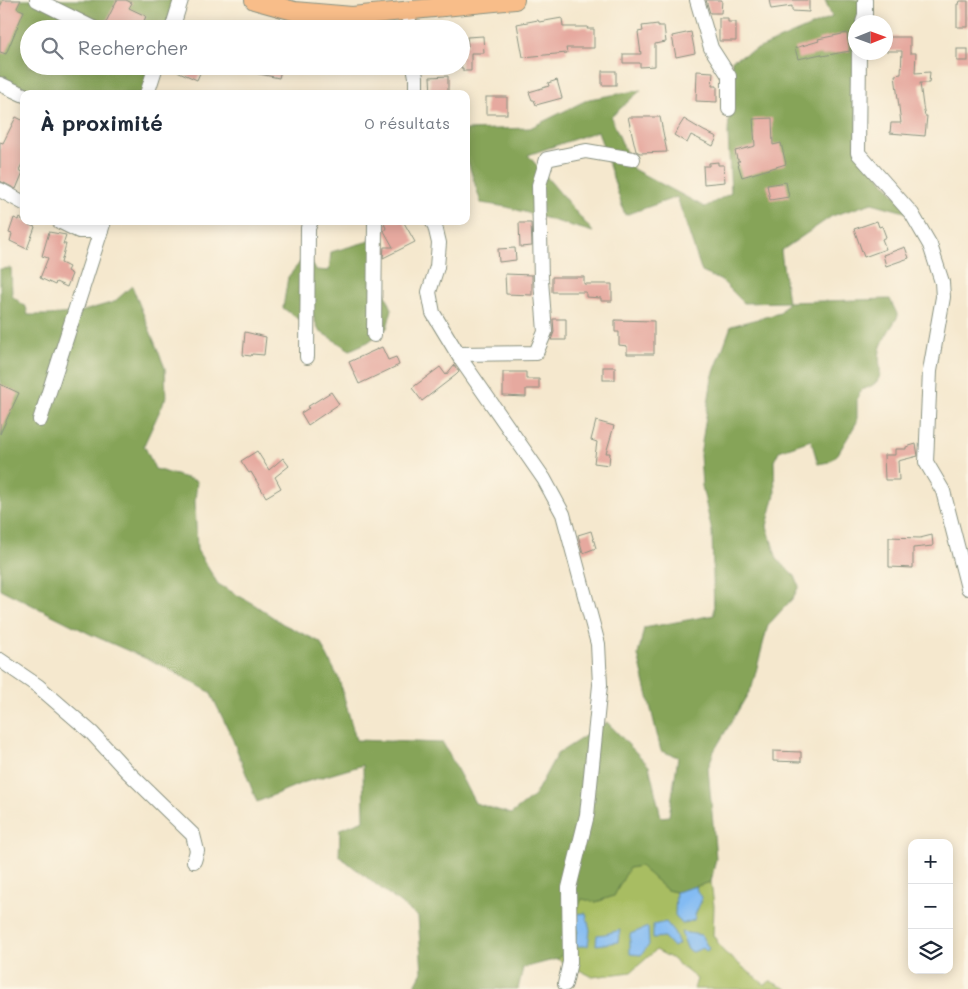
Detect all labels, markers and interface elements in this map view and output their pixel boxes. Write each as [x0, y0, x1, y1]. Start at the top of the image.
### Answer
north arrow [848, 15, 893, 60]
search box [20, 20, 470, 75]
icon: search [38, 34, 66, 62]
text: Rechercher [78, 35, 188, 60]
text: À proximité [40, 109, 163, 136]
text: 0 résultats [364, 112, 450, 133]
map controls [908, 839, 953, 974]
button: + [908, 839, 953, 884]
button: − [908, 884, 953, 929]
button: layers [908, 929, 953, 974]

